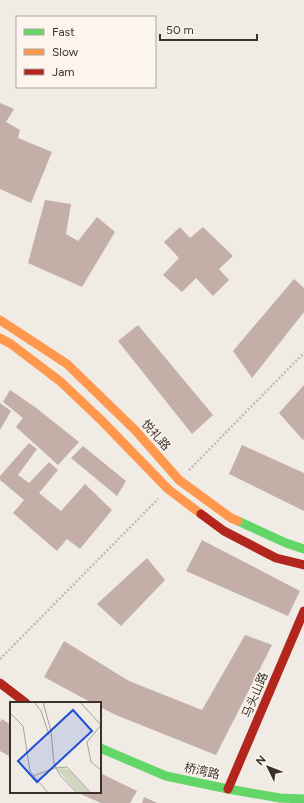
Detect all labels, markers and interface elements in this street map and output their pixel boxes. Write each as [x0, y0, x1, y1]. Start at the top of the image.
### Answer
legend [16, 16, 156, 88]
scale bar [160, 16, 257, 42]
text: 50 m [166, 23, 194, 37]
text: Fast [52, 25, 75, 39]
text: Slow [52, 45, 79, 59]
text: Jam [52, 65, 75, 79]
street label: 悦礼路 [139, 417, 173, 453]
street label: 马头山路 [239, 670, 271, 720]
inset map [10, 702, 101, 793]
north arrow [248, 747, 288, 787]
text: N [253, 753, 269, 768]
street label: 桥湾路 [183, 760, 221, 782]

